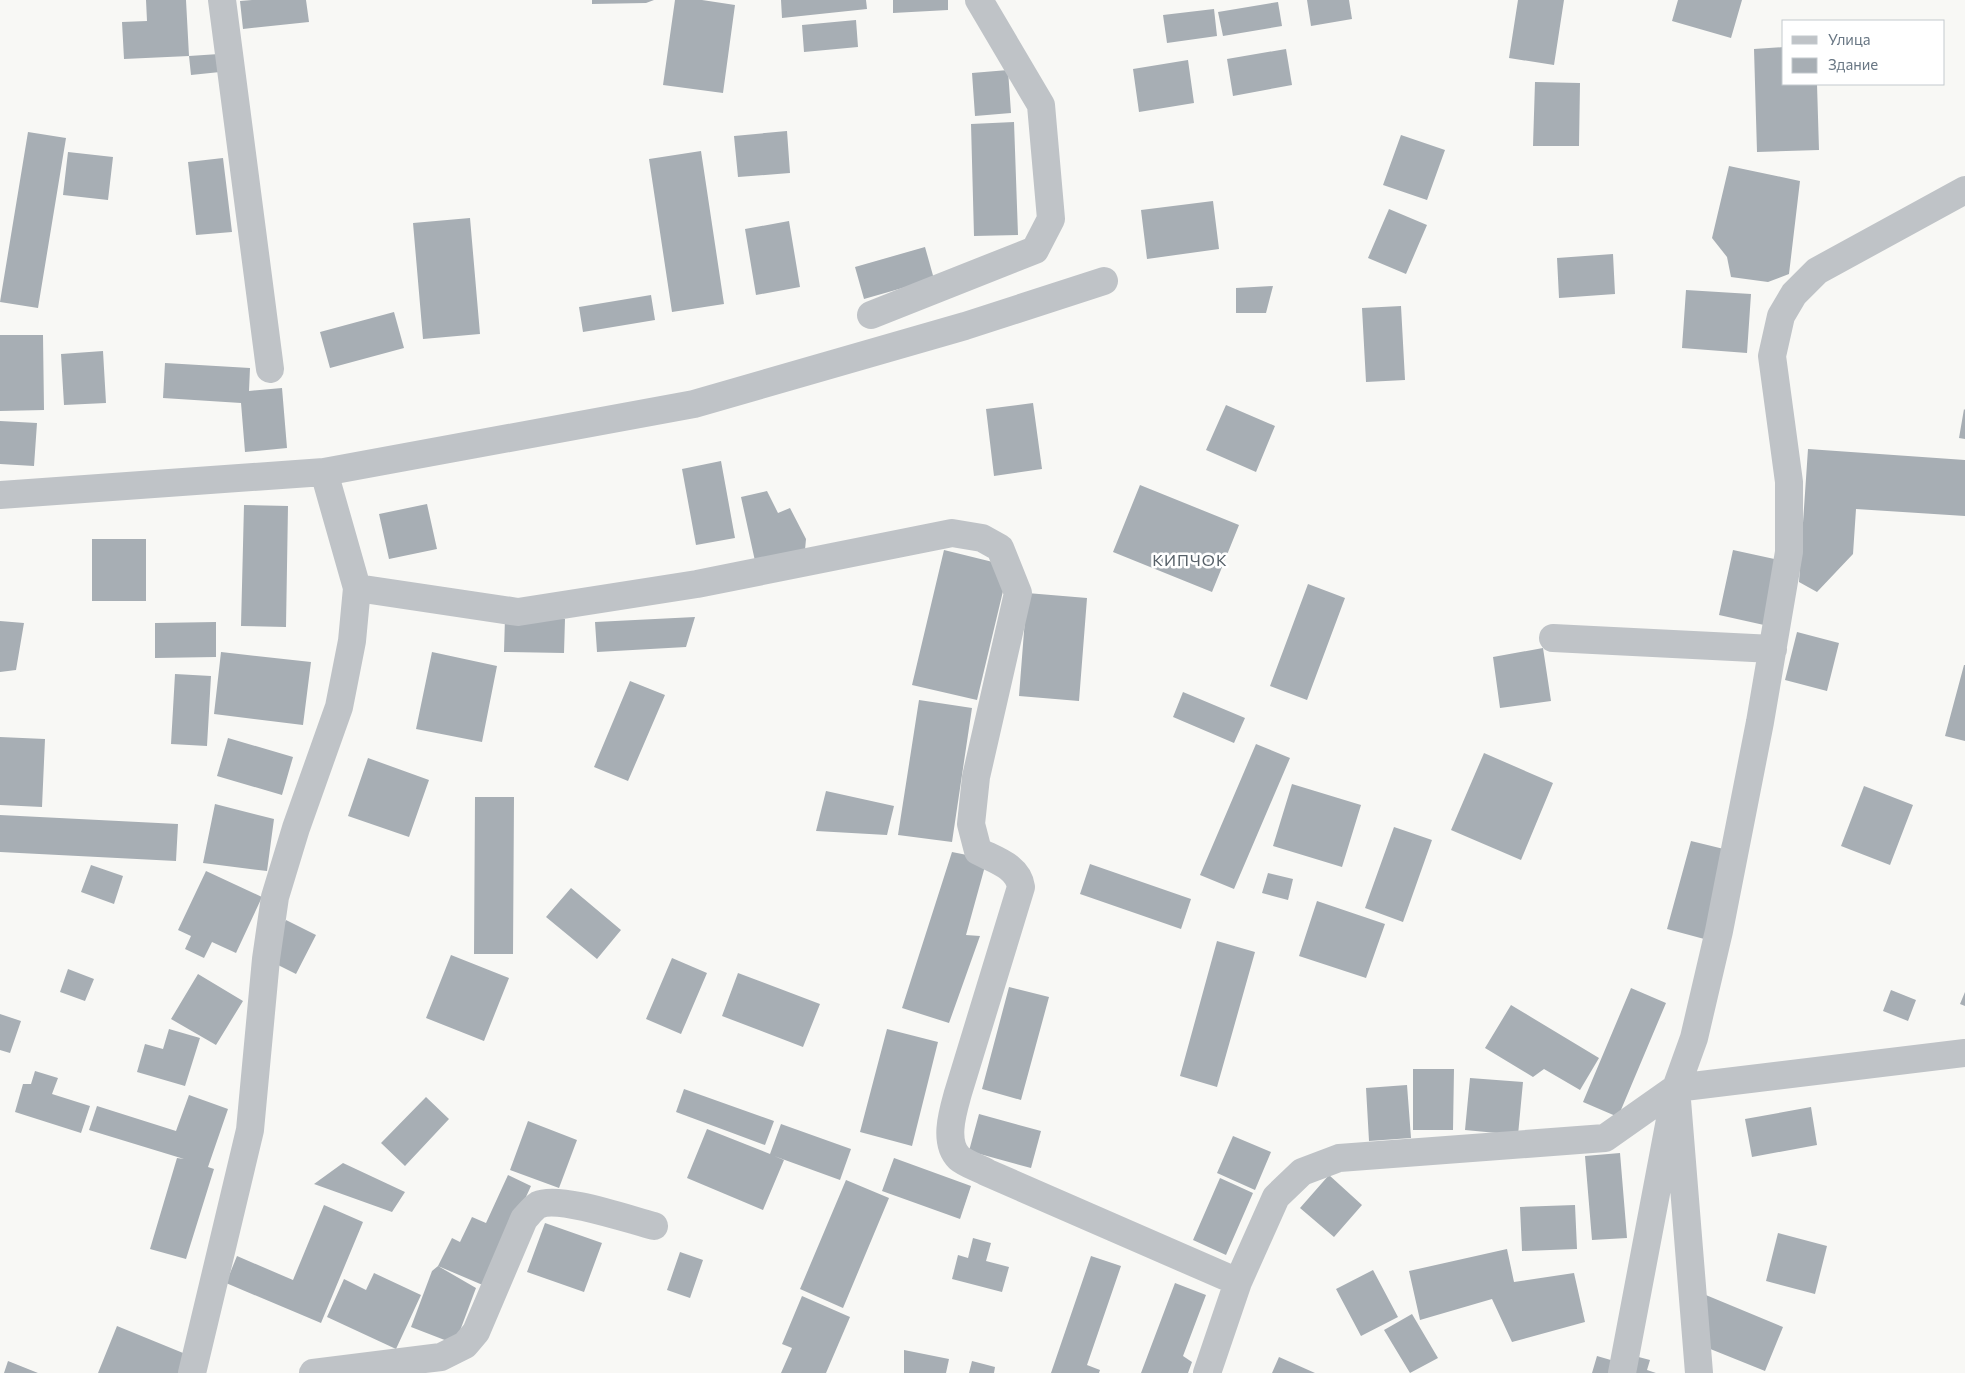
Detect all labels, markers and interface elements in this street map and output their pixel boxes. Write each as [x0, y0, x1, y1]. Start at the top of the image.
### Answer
legend [1782, 20, 1945, 85]
text: Улица [1828, 30, 1870, 48]
text: Здание [1828, 55, 1878, 73]
district label: КИПЧОК [1152, 550, 1228, 569]

